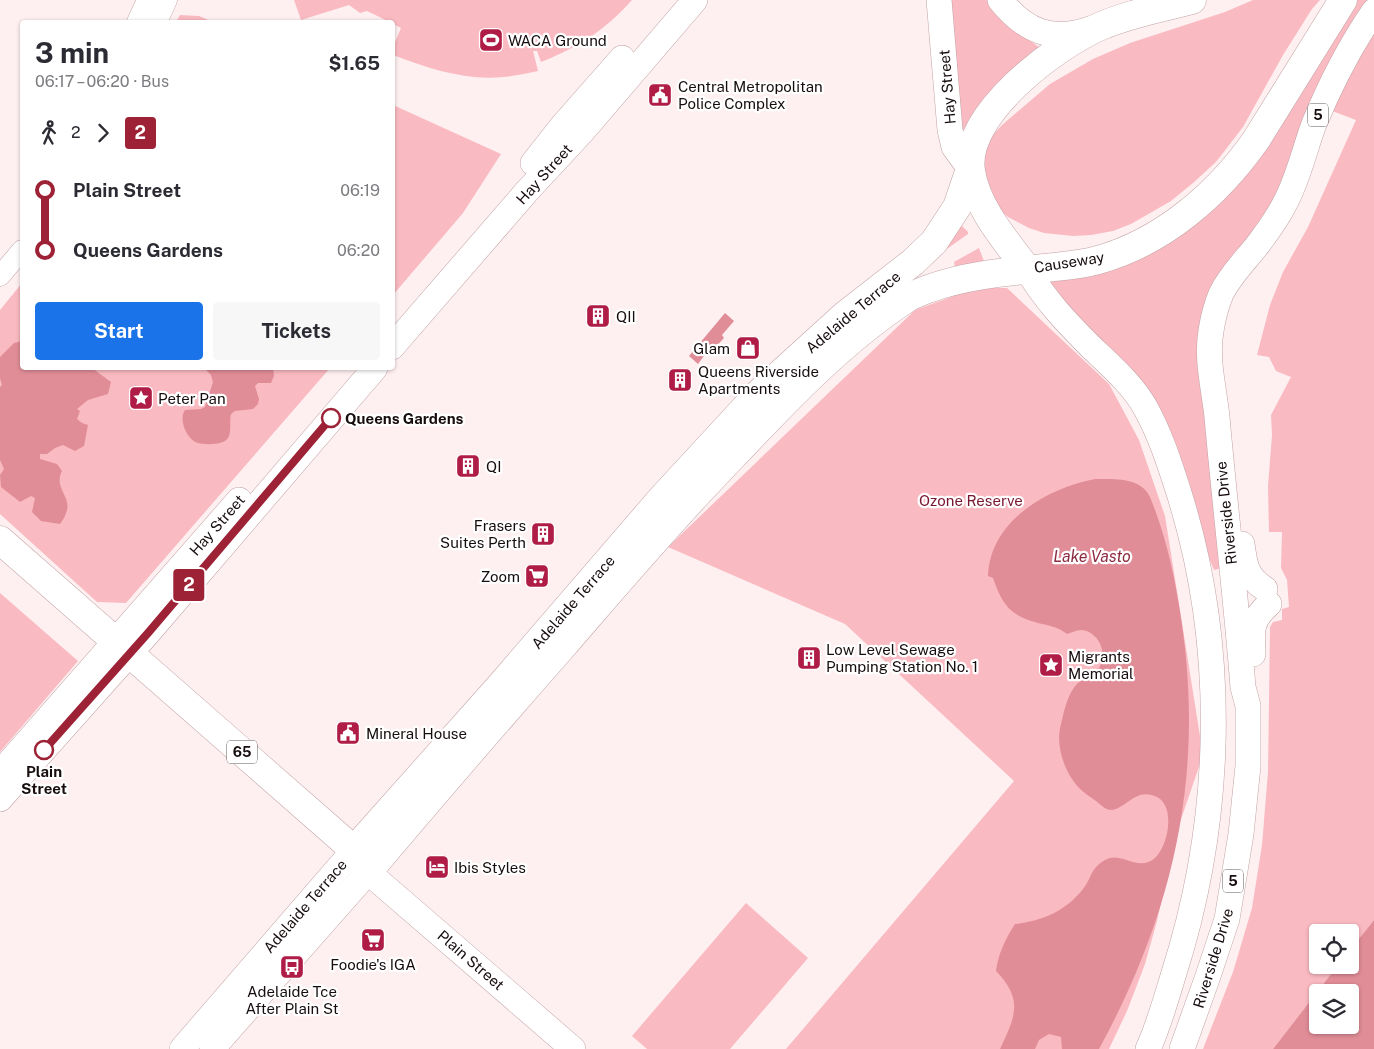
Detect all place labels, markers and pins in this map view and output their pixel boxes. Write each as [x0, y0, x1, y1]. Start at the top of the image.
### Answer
sports icon: WACA Ground [478, 27, 504, 53]
place label: WACA Ground [508, 32, 607, 49]
place label: Central Metropolitan Police Complex [678, 78, 823, 112]
public building icon: Central Metropolitan Police Complex [647, 82, 673, 108]
building icon: QII [585, 303, 611, 329]
place label: QII [616, 308, 636, 325]
shop icon: Glam [735, 335, 761, 361]
place label: Glam [693, 340, 730, 357]
place label: Queens Riverside Apartments [698, 363, 819, 397]
building icon: Queens Riverside Apartments [667, 367, 693, 393]
place icon: Peter Pan [128, 385, 154, 411]
place label: Peter Pan [158, 390, 226, 407]
marker: Queens Gardens [321, 408, 341, 428]
place label: Queens Gardens [345, 410, 463, 427]
building icon: QI [455, 453, 481, 479]
place label: QI [486, 458, 501, 475]
place label: Frasers Suites Perth [440, 517, 526, 551]
building icon: Frasers Suites Perth [530, 521, 556, 547]
supermarket icon: Zoom [524, 563, 550, 589]
place label: Zoom [481, 568, 520, 585]
place label: Low Level Sewage Pumping Station No. 1 [826, 641, 978, 675]
building icon: Low Level Sewage Pumping Station No. 1 [796, 645, 822, 671]
place label: Migrants Memorial [1068, 648, 1134, 682]
place icon: Migrants Memorial [1038, 652, 1064, 678]
public building icon: Mineral House [335, 720, 361, 746]
place label: Mineral House [366, 725, 467, 742]
marker: Plain Street [34, 740, 54, 760]
place label: Plain Street [21, 763, 67, 797]
hotel icon: Ibis Styles [424, 854, 450, 880]
place label: Ibis Styles [454, 859, 526, 876]
supermarket icon: Foodie's IGA [360, 927, 386, 953]
bus stop icon: Adelaide Tce After Plain St [279, 954, 305, 980]
place label: Foodie's IGA [330, 956, 416, 973]
place label: Adelaide Tce After Plain St [245, 983, 339, 1017]

